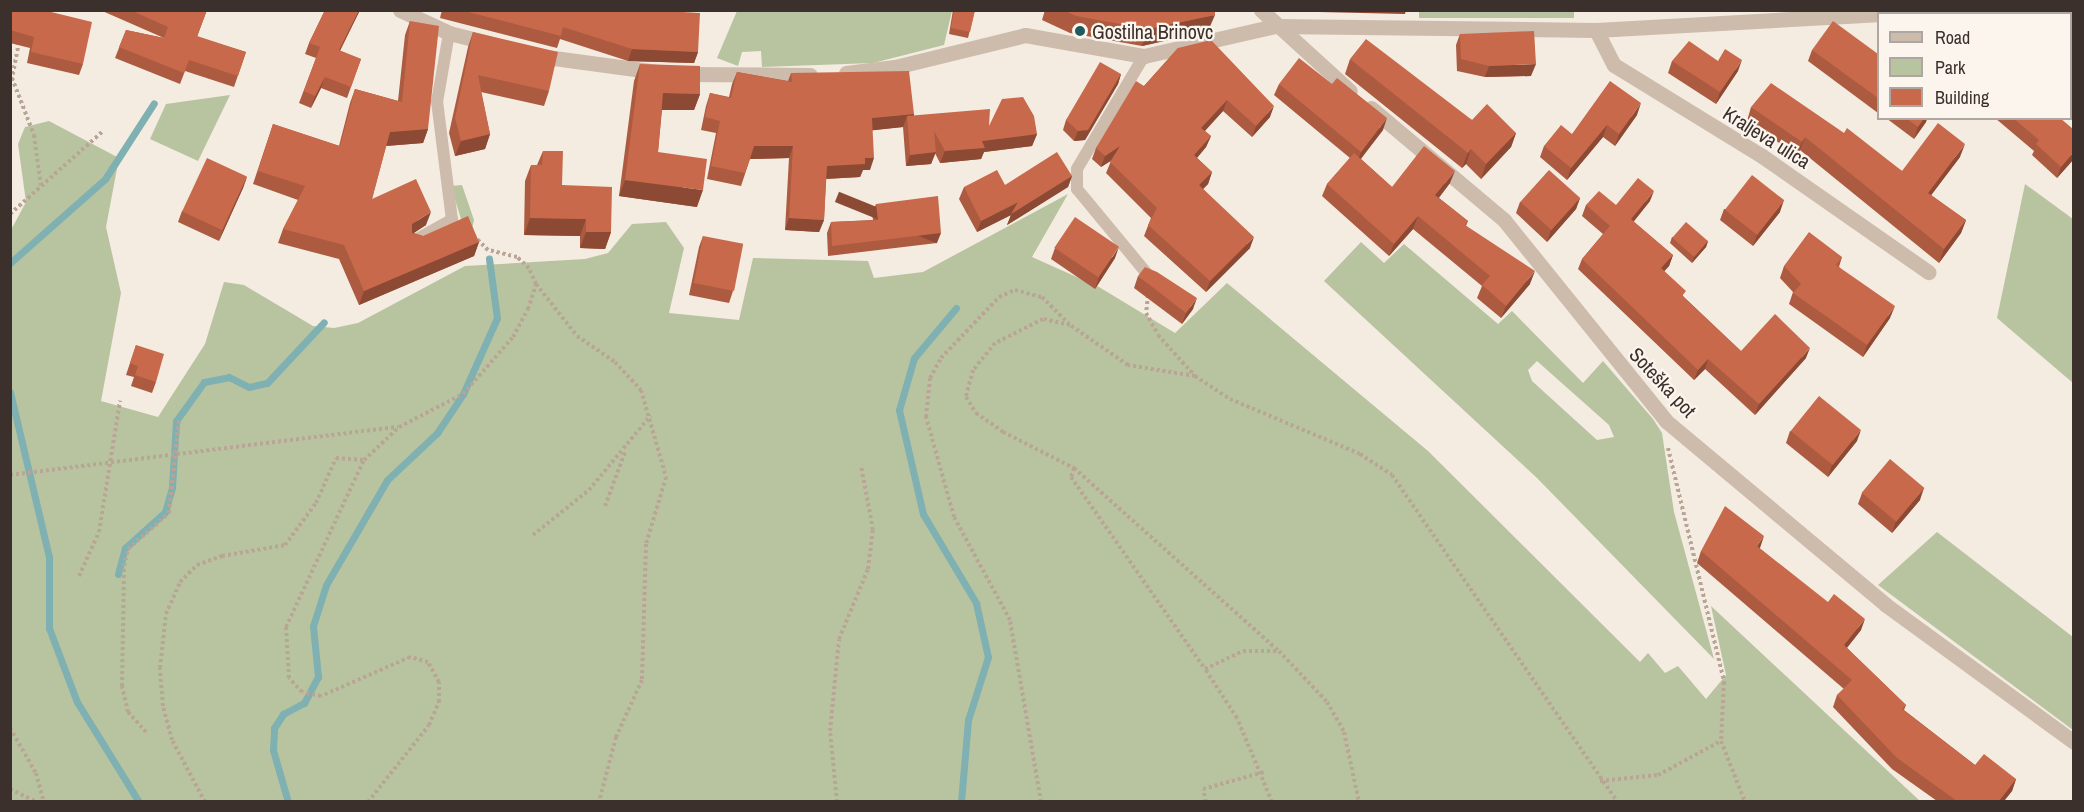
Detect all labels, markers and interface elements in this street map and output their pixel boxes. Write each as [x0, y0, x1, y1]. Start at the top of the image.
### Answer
legend [1877, 12, 2072, 120]
place label: Gostilna Brinovc [1092, 19, 1213, 43]
marker: Gostilna Brinovc [1073, 24, 1087, 38]
text: Road [1935, 25, 1970, 50]
text: Park [1935, 55, 1965, 80]
text: Building [1935, 85, 1989, 110]
street label: Kraljeva ulica [1719, 101, 1815, 173]
street label: Soteška pot [1625, 342, 1701, 422]

